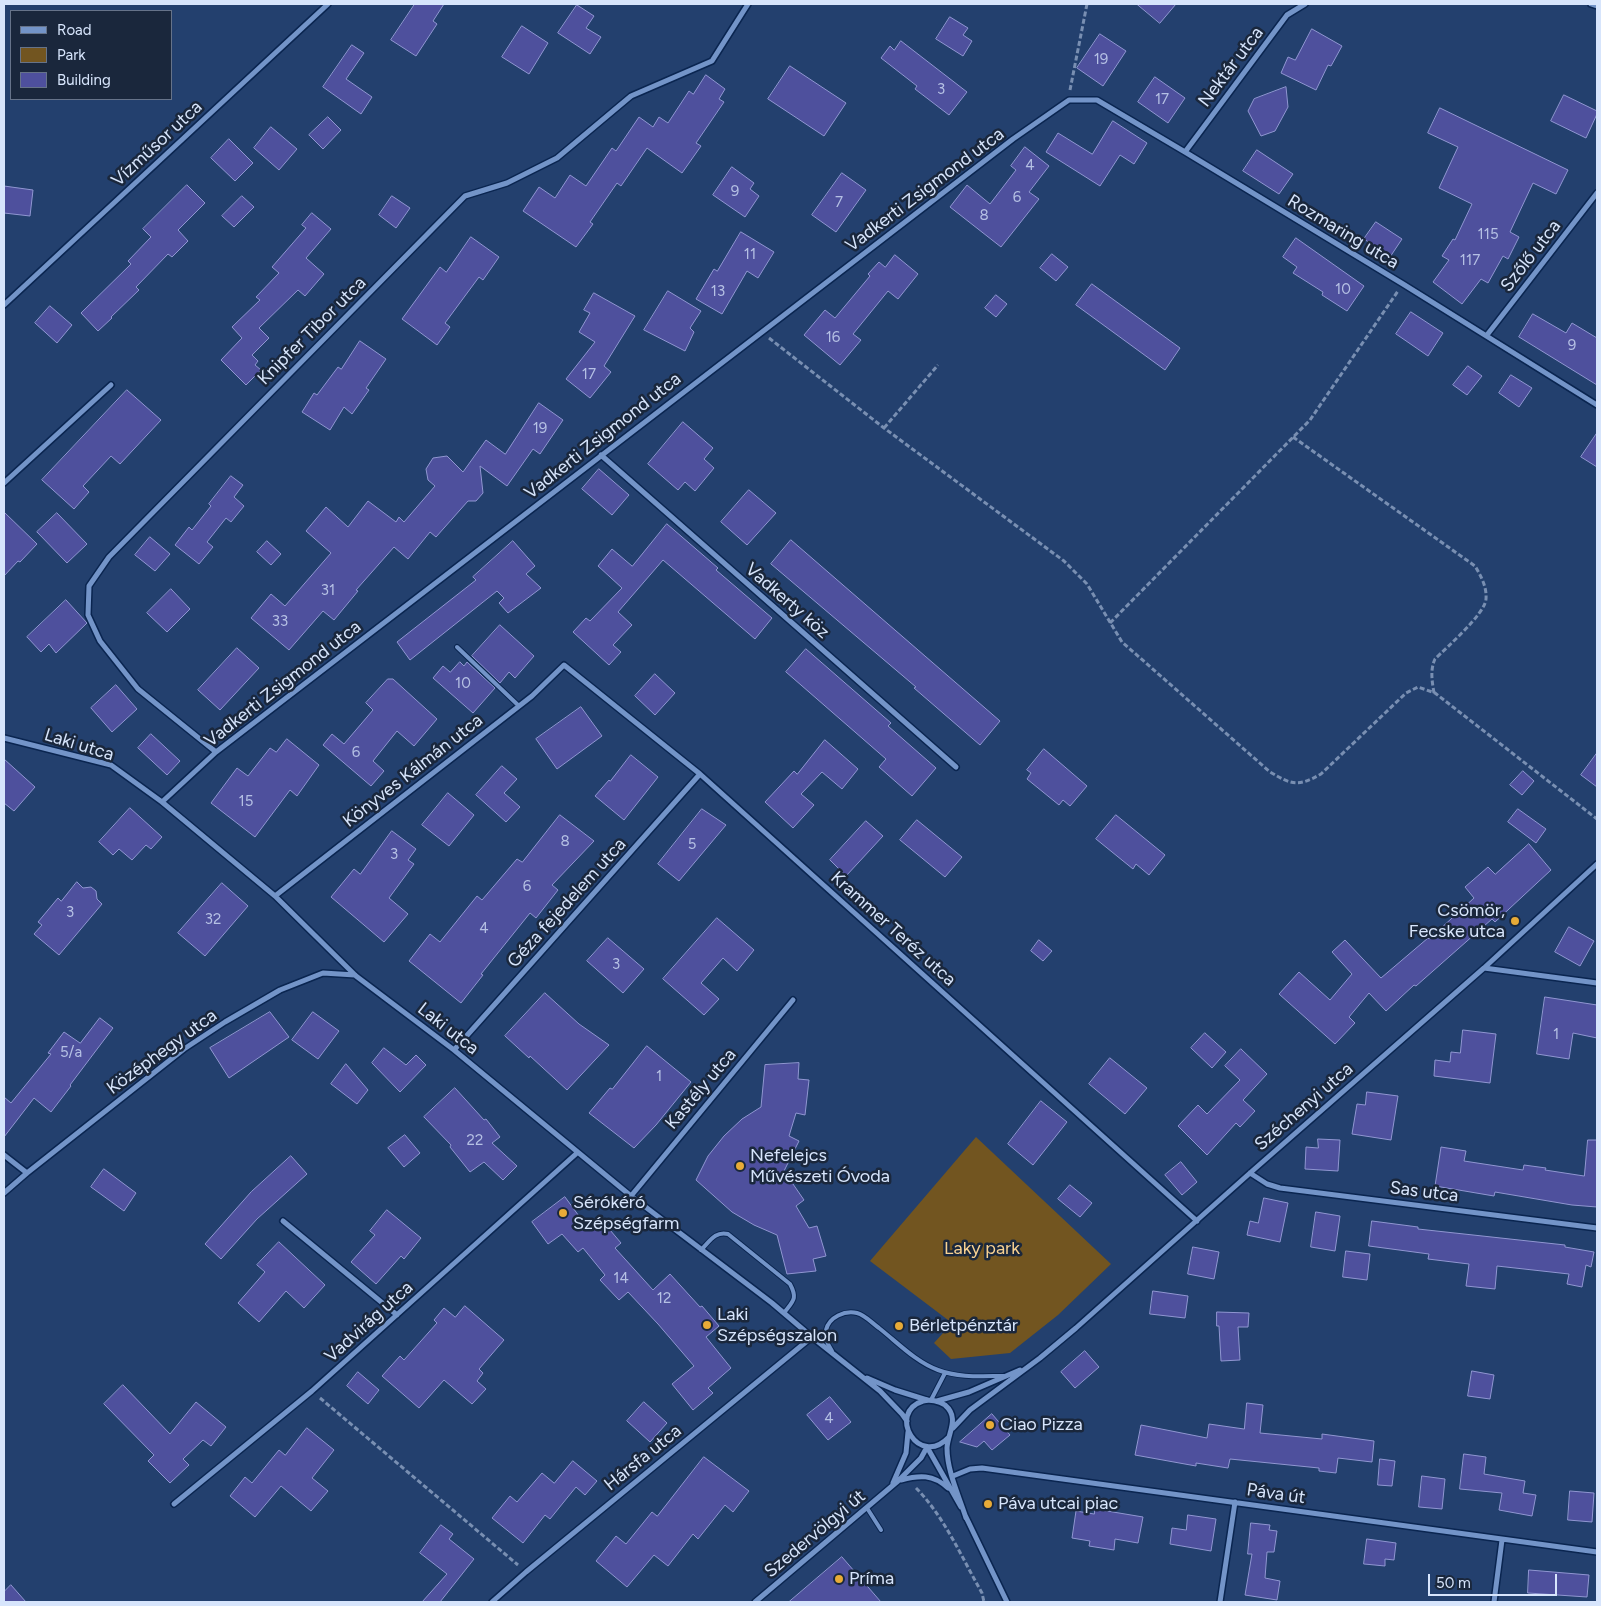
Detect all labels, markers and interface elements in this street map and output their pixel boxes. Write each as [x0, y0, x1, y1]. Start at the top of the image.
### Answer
legend [10, 10, 172, 100]
text: Road [57, 21, 92, 39]
street label: Nektár utca [1194, 23, 1268, 111]
text: Park [57, 46, 86, 64]
house number: 19 [1094, 51, 1108, 69]
text: Building [57, 71, 111, 89]
house number: 3 [937, 81, 945, 99]
house number: 17 [1155, 91, 1169, 109]
street label: Vízműsor utca [107, 97, 207, 191]
street label: Vadkerti Zsigmond utca [842, 123, 1008, 257]
house number: 4 [1025, 157, 1035, 175]
house number: 9 [731, 183, 739, 201]
house number: 6 [1013, 189, 1021, 207]
street label: Rozmaring utca [1283, 190, 1403, 274]
house number: 7 [835, 194, 843, 212]
house number: 8 [979, 207, 989, 225]
street label: Szőlő utca [1496, 216, 1566, 296]
house number: 115 [1477, 226, 1499, 244]
house number: 11 [744, 246, 756, 264]
house number: 117 [1460, 252, 1480, 270]
street label: Knipfer Tibor utca [253, 272, 371, 390]
house number: 10 [1335, 281, 1351, 299]
house number: 13 [711, 283, 725, 301]
house number: 16 [826, 329, 840, 347]
house number: 9 [1568, 337, 1576, 355]
house number: 17 [582, 366, 596, 384]
street label: Vadkerti Zsigmond utca [520, 368, 686, 504]
house number: 19 [533, 420, 547, 438]
street label: Vadkerty köz [740, 559, 834, 643]
house number: 31 [321, 582, 335, 600]
house number: 33 [272, 613, 288, 631]
street label: Vadkerti Zsigmond utca [200, 616, 366, 752]
house number: 10 [455, 675, 471, 693]
street label: Könyves Kálmán utca [339, 710, 487, 832]
street label: Laki utca [42, 724, 116, 766]
house number: 6 [352, 744, 360, 762]
house number: 15 [239, 793, 253, 811]
house number: 8 [560, 833, 570, 851]
street label: Géza fejedelem utca [503, 834, 631, 972]
house number: 5 [688, 836, 696, 854]
house number: 3 [390, 846, 398, 864]
street label: Krammer Teréz utca [826, 867, 960, 991]
house number: 6 [523, 878, 531, 896]
place label: Csömör, Fecske utca [1409, 900, 1505, 942]
house number: 3 [66, 904, 74, 922]
house number: 32 [205, 911, 221, 929]
marker: Csömör, Fecske utca [1509, 915, 1521, 927]
house number: 4 [479, 920, 489, 938]
house number: 3 [612, 956, 620, 974]
street label: Laki utca [413, 998, 483, 1060]
street label: Középhegy utca [103, 1005, 221, 1099]
house number: 1 [1553, 1026, 1559, 1044]
house number: 5/a [60, 1044, 82, 1062]
street label: Kastély utca [661, 1044, 741, 1134]
street label: Széchenyi utca [1250, 1058, 1358, 1156]
house number: 1 [656, 1068, 662, 1086]
house number: 22 [467, 1132, 483, 1150]
place label: Nefelejcs Művészeti Óvoda [750, 1145, 890, 1188]
marker: Nefelejcs Művészeti Óvoda [734, 1160, 746, 1172]
street label: Sas utca [1389, 1177, 1459, 1207]
place label: Sérókéró Szépségfarm [573, 1192, 679, 1234]
marker: Sérókéró Szépségfarm [557, 1207, 569, 1219]
park label: Laky park [944, 1238, 1020, 1260]
house number: 14 [613, 1270, 629, 1288]
street label: Vadvirág utca [321, 1277, 417, 1367]
house number: 12 [657, 1290, 671, 1308]
place label: Laki Szépségszalon [717, 1304, 837, 1346]
place label: Bérletpénztár [909, 1315, 1018, 1337]
marker: Laki Szépségszalon [701, 1319, 713, 1331]
marker: Bérletpénztár [893, 1320, 905, 1332]
house number: 4 [824, 1410, 834, 1428]
place label: Ciao Pizza [1000, 1414, 1083, 1436]
marker: Ciao Pizza [984, 1419, 996, 1431]
street label: Hársfa utca [600, 1420, 686, 1496]
street label: Páva út [1245, 1479, 1307, 1509]
street label: Szedervölgyi út [760, 1485, 870, 1583]
place label: Páva utcai piac [998, 1493, 1118, 1515]
marker: Páva utcai piac [982, 1498, 994, 1510]
scale bar [1431, 1564, 1560, 1596]
place label: Príma [849, 1568, 894, 1590]
marker: Príma [833, 1573, 845, 1585]
text: 50 m [1436, 1574, 1471, 1592]

